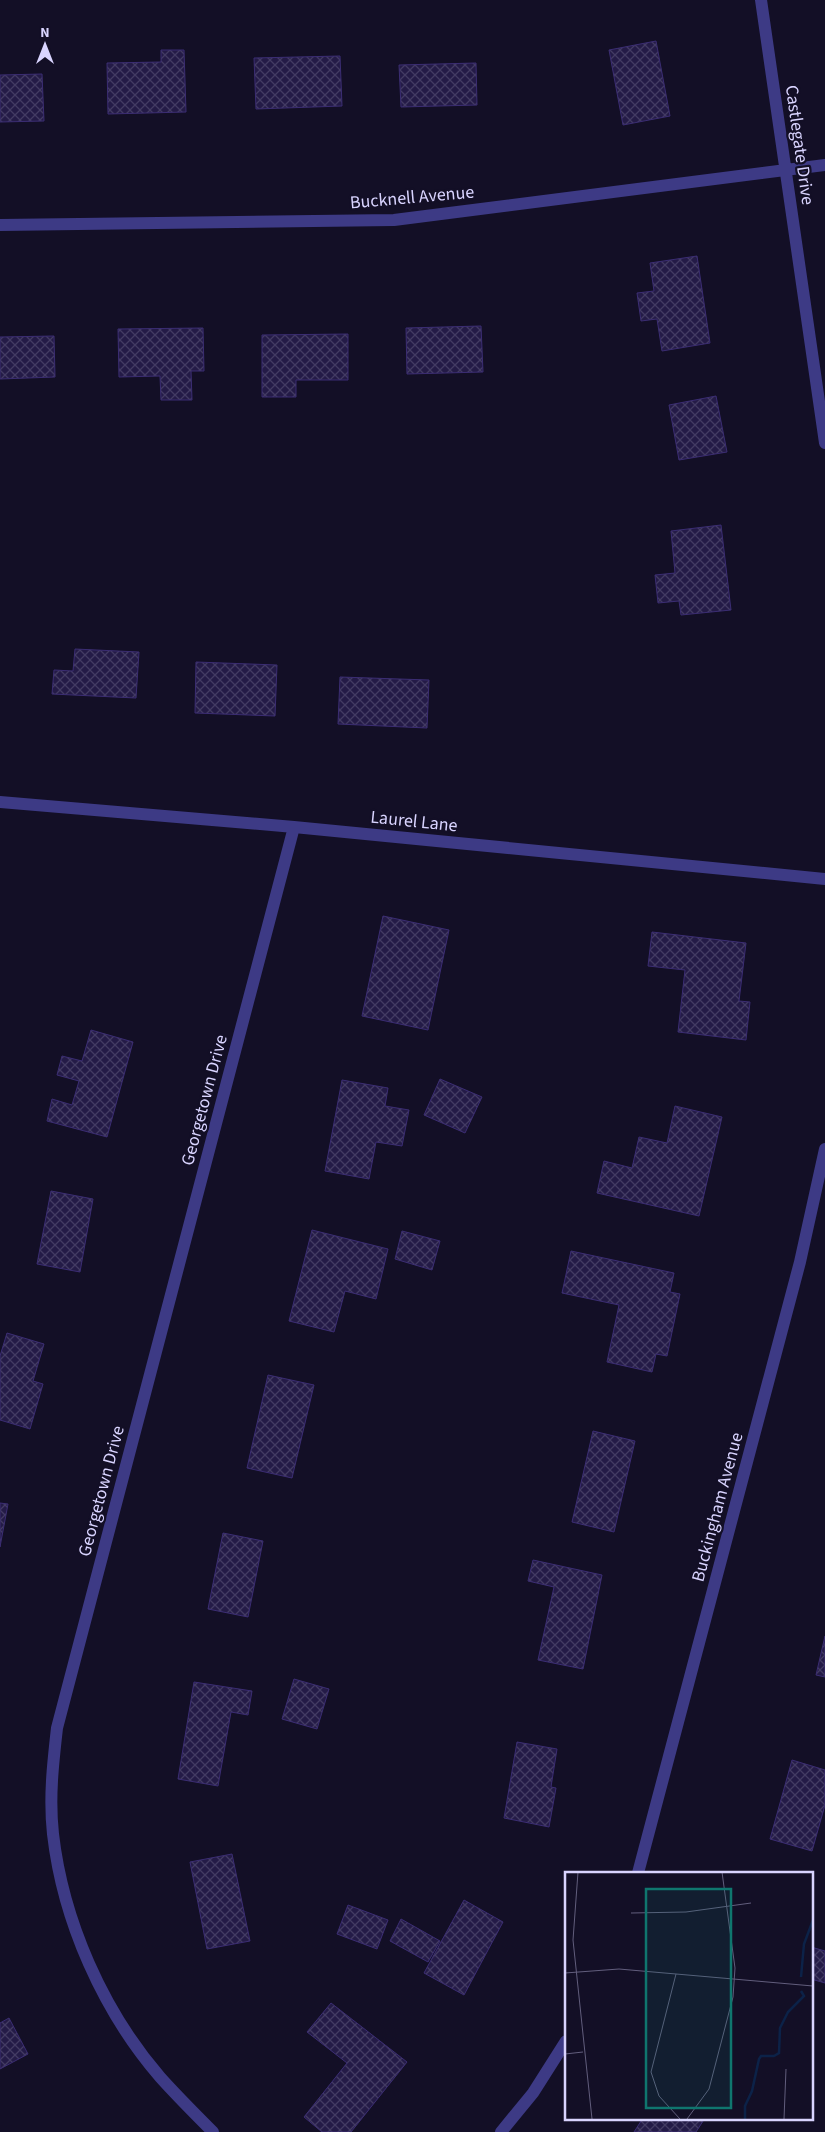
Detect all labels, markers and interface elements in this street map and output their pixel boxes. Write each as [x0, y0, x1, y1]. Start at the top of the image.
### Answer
north arrow [20, 20, 70, 70]
text: N [40, 23, 50, 43]
street label: Castlegate Drive [779, 83, 820, 207]
street label: Bucknell Avenue [349, 180, 475, 215]
street label: Laurel Lane [369, 804, 459, 839]
street label: Georgetown Drive [175, 1032, 234, 1168]
street label: Georgetown Drive [72, 1423, 131, 1559]
street label: Buckingham Avenue [686, 1430, 749, 1585]
inset map [565, 1872, 812, 2120]

